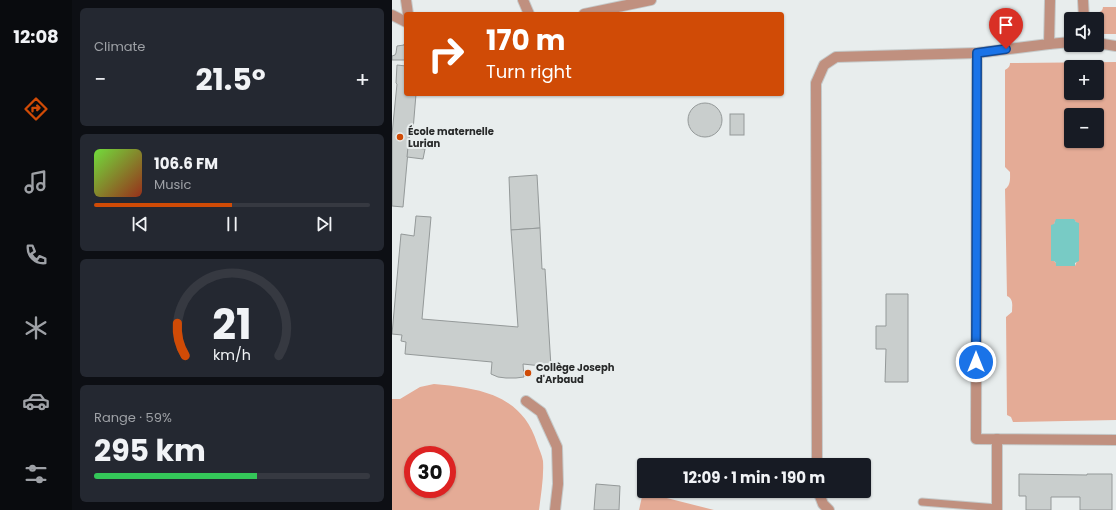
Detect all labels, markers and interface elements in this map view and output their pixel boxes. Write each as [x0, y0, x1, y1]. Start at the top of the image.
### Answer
pin [989, 8, 1023, 49]
map controls [1064, 12, 1104, 148]
button: sound [1064, 12, 1104, 52]
icon: arrive [995, 14, 1017, 36]
text: 170 m [486, 21, 565, 60]
text: 12:08 [13, 24, 59, 49]
icon: right [420, 28, 472, 80]
text: Climate [94, 37, 145, 56]
text: 21.5° [195, 58, 266, 101]
text: Turn right [486, 59, 572, 84]
button: + [1064, 60, 1104, 100]
text: − [94, 64, 106, 95]
text: + [355, 64, 370, 95]
icon: directions [22, 95, 50, 123]
button: − [1064, 108, 1104, 148]
place label: École maternelle Lurian [408, 124, 494, 151]
marker: École maternelle Lurian [395, 132, 405, 142]
text: 106.6 FM [154, 153, 218, 174]
icon: music [22, 168, 50, 196]
text: Music [154, 175, 191, 194]
icon: previous [129, 213, 151, 235]
icon: pause [221, 213, 243, 235]
icon: next [313, 213, 335, 235]
icon: phone [22, 241, 50, 269]
text: 21 [212, 295, 252, 354]
icon: climate [22, 314, 50, 342]
position arrow [955, 341, 997, 383]
text: km/h [213, 344, 251, 364]
place label: Collège Joseph d'Arbaud [536, 360, 615, 387]
marker: Collège Joseph d'Arbaud [523, 368, 533, 378]
icon: car [22, 387, 50, 415]
text: Range · 59% [94, 408, 172, 427]
text: 295 km [94, 429, 206, 472]
speed limit sign: 30 [404, 446, 456, 498]
icon: filters [22, 460, 50, 488]
text: 12:09 · 1 min · 190 m [683, 467, 825, 488]

